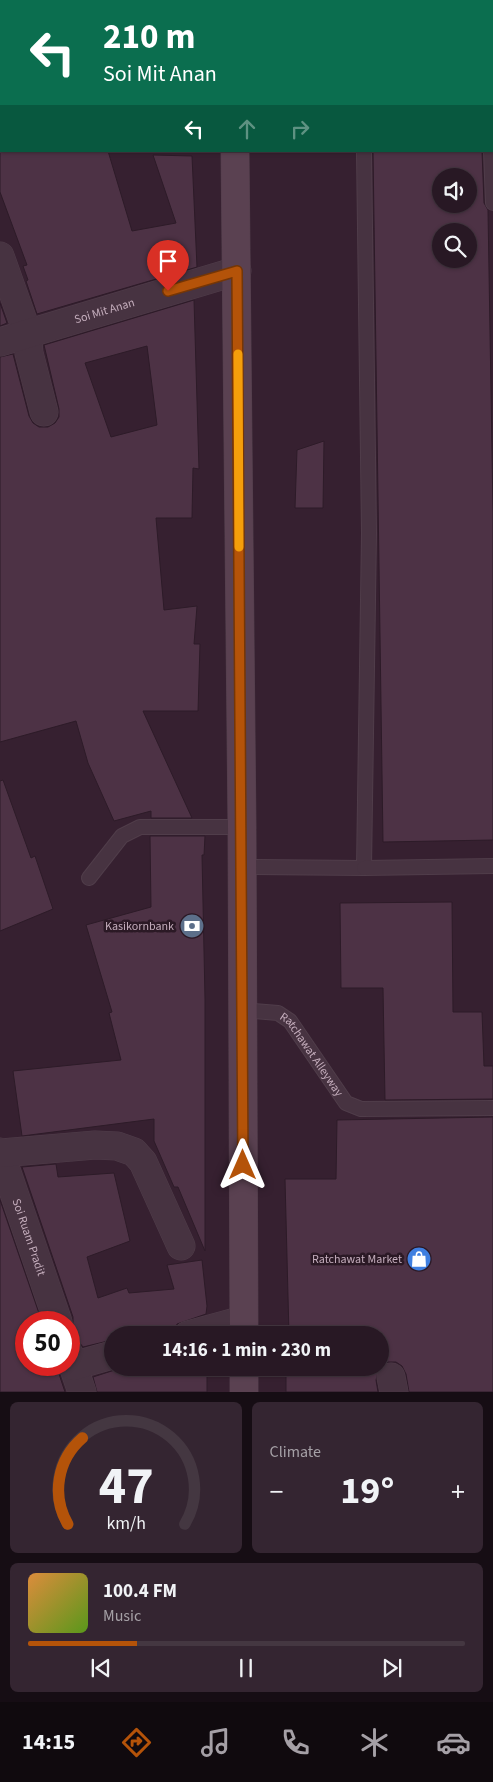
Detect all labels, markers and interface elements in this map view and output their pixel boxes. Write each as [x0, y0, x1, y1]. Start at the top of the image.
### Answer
text: 210 m [103, 12, 195, 62]
icon: left [20, 20, 85, 85]
text: Soi Mit Anan [103, 58, 217, 90]
icon: left [180, 115, 208, 143]
icon: ahead [233, 115, 261, 143]
icon: right [286, 115, 314, 143]
map controls [432, 168, 477, 268]
button: sound [432, 168, 477, 213]
button: search [432, 223, 477, 268]
pin [147, 240, 189, 291]
icon: arrive [154, 247, 182, 275]
street label: Soi Mit Anan [72, 294, 137, 328]
bank icon: Kasikornbank [179, 913, 205, 939]
place label: Kasikornbank [105, 918, 174, 935]
street label: Ratchawat Alleyway [277, 1008, 348, 1100]
position arrow [216, 1138, 268, 1190]
street label: Soi Ruam Pradit [8, 1196, 50, 1278]
shop icon: Ratchawat Market [406, 1246, 432, 1272]
place label: Ratchawat Market [312, 1251, 402, 1268]
speed limit sign: 50 [15, 1311, 80, 1376]
text: 14:16 · 1 min · 230 m [162, 1337, 331, 1364]
text: Climate [270, 1441, 321, 1463]
text: 47 [98, 1450, 153, 1524]
text: 19° [340, 1464, 394, 1518]
text: − [270, 1472, 283, 1512]
text: + [451, 1472, 465, 1512]
text: km/h [106, 1511, 146, 1536]
text: 100.4 FM [103, 1578, 177, 1605]
text: Music [103, 1605, 141, 1627]
icon: previous [87, 1654, 115, 1682]
icon: pause [232, 1654, 260, 1682]
icon: next [378, 1654, 406, 1682]
icon: directions [119, 1725, 154, 1760]
icon: music [198, 1725, 233, 1760]
icon: phone [278, 1725, 313, 1760]
icon: climate [357, 1725, 392, 1760]
icon: car [436, 1725, 471, 1760]
text: 14:15 [22, 1726, 75, 1758]

